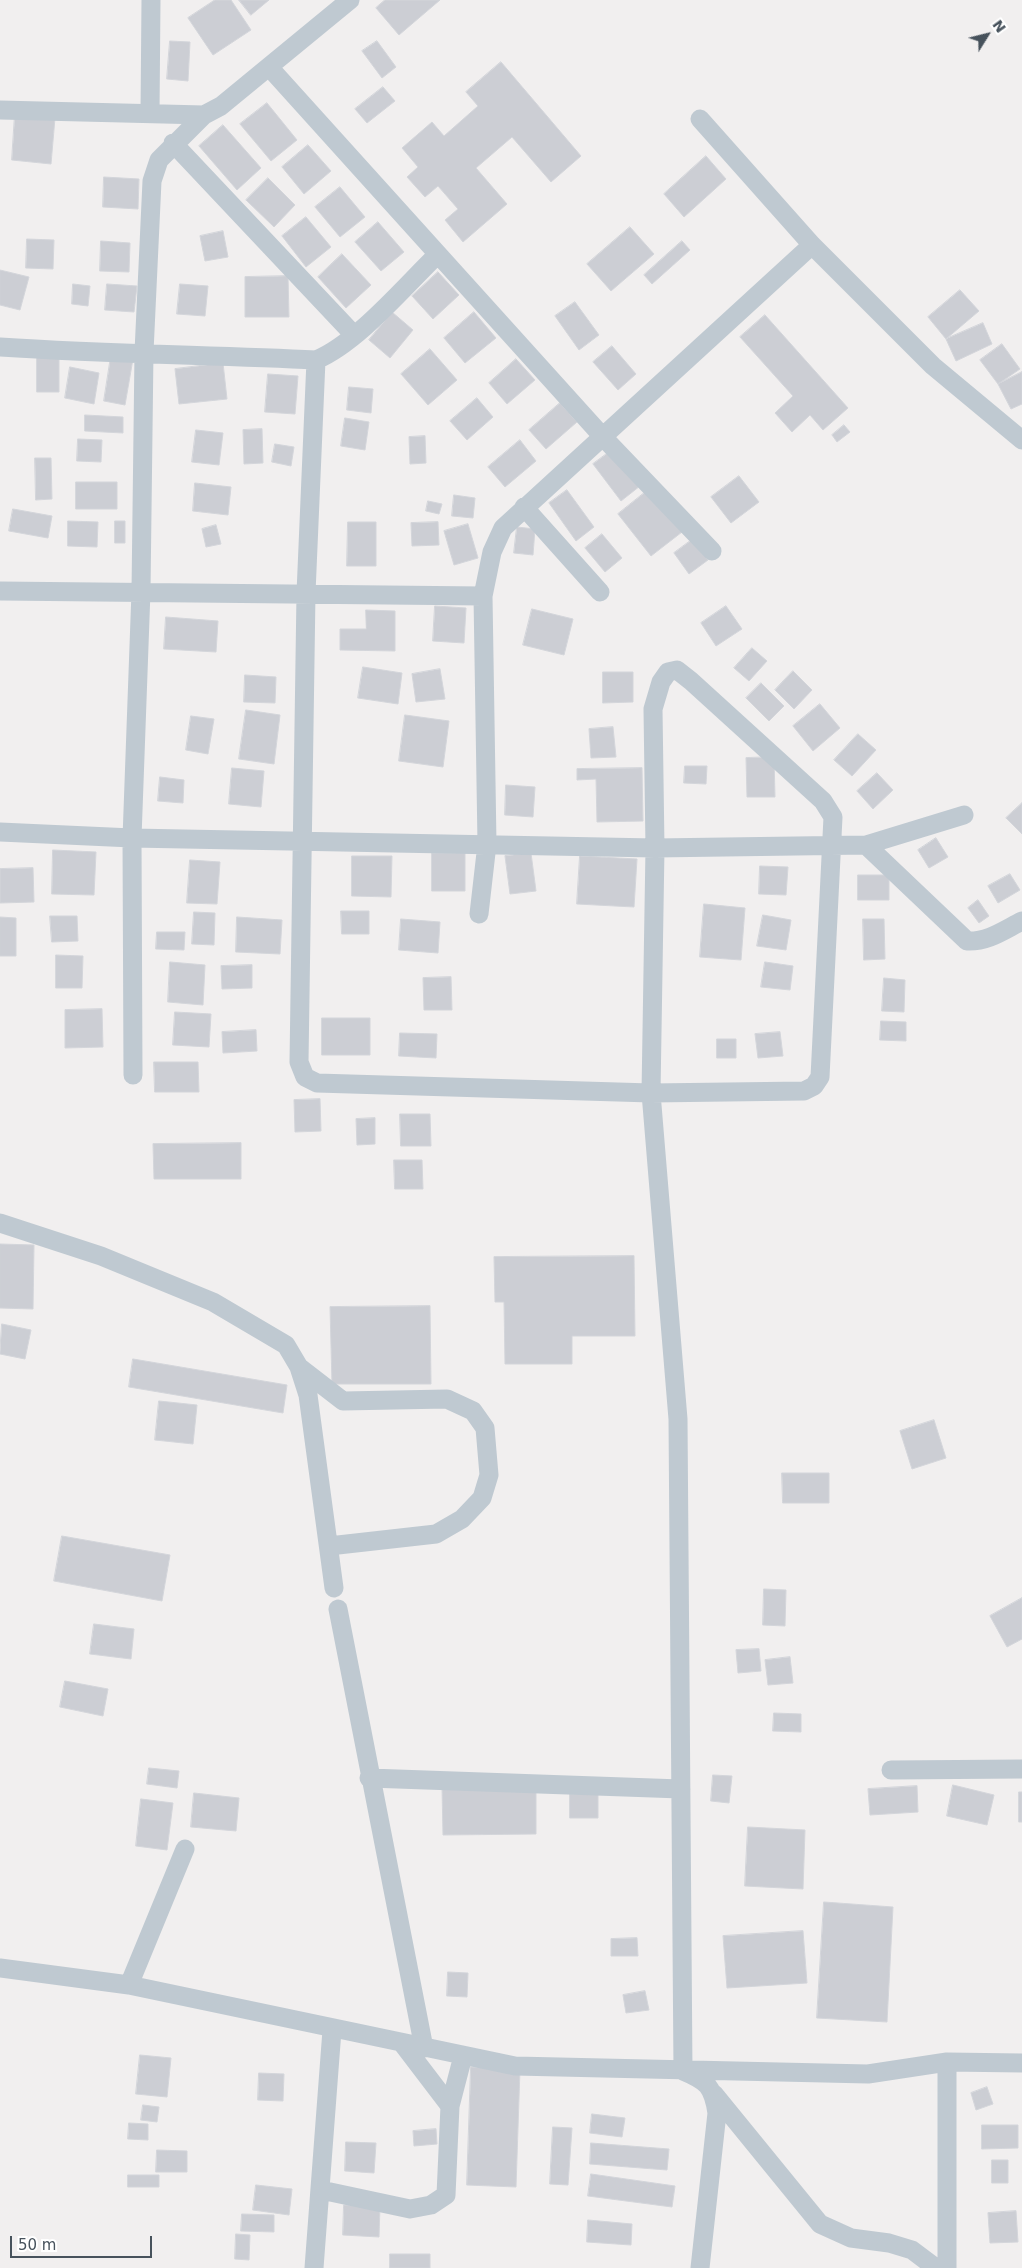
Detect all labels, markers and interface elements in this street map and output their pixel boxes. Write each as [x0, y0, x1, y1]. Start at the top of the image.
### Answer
north arrow [962, 10, 1012, 60]
text: N [989, 17, 1009, 36]
scale bar [12, 2226, 155, 2258]
text: 50 m [18, 2236, 56, 2254]

